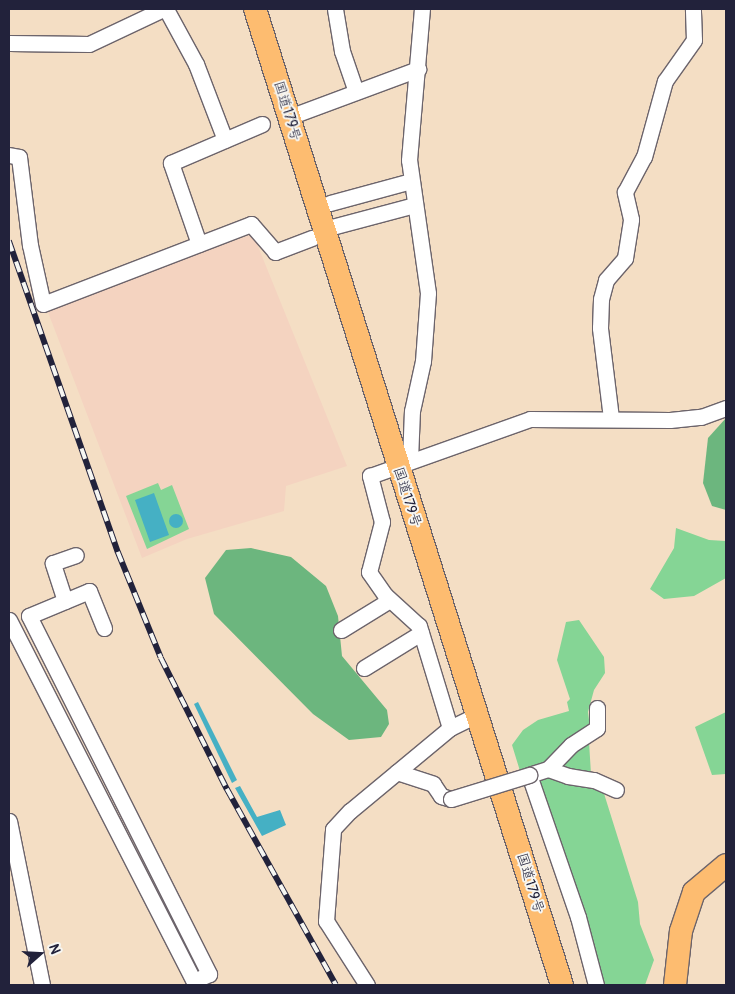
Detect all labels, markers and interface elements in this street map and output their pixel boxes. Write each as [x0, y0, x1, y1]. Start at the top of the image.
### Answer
street label: 国道179号 [270, 79, 304, 143]
street label: 国道179号 [389, 465, 425, 529]
street label: 国道179号 [513, 851, 547, 915]
north arrow [15, 929, 65, 979]
text: N [45, 942, 64, 956]

